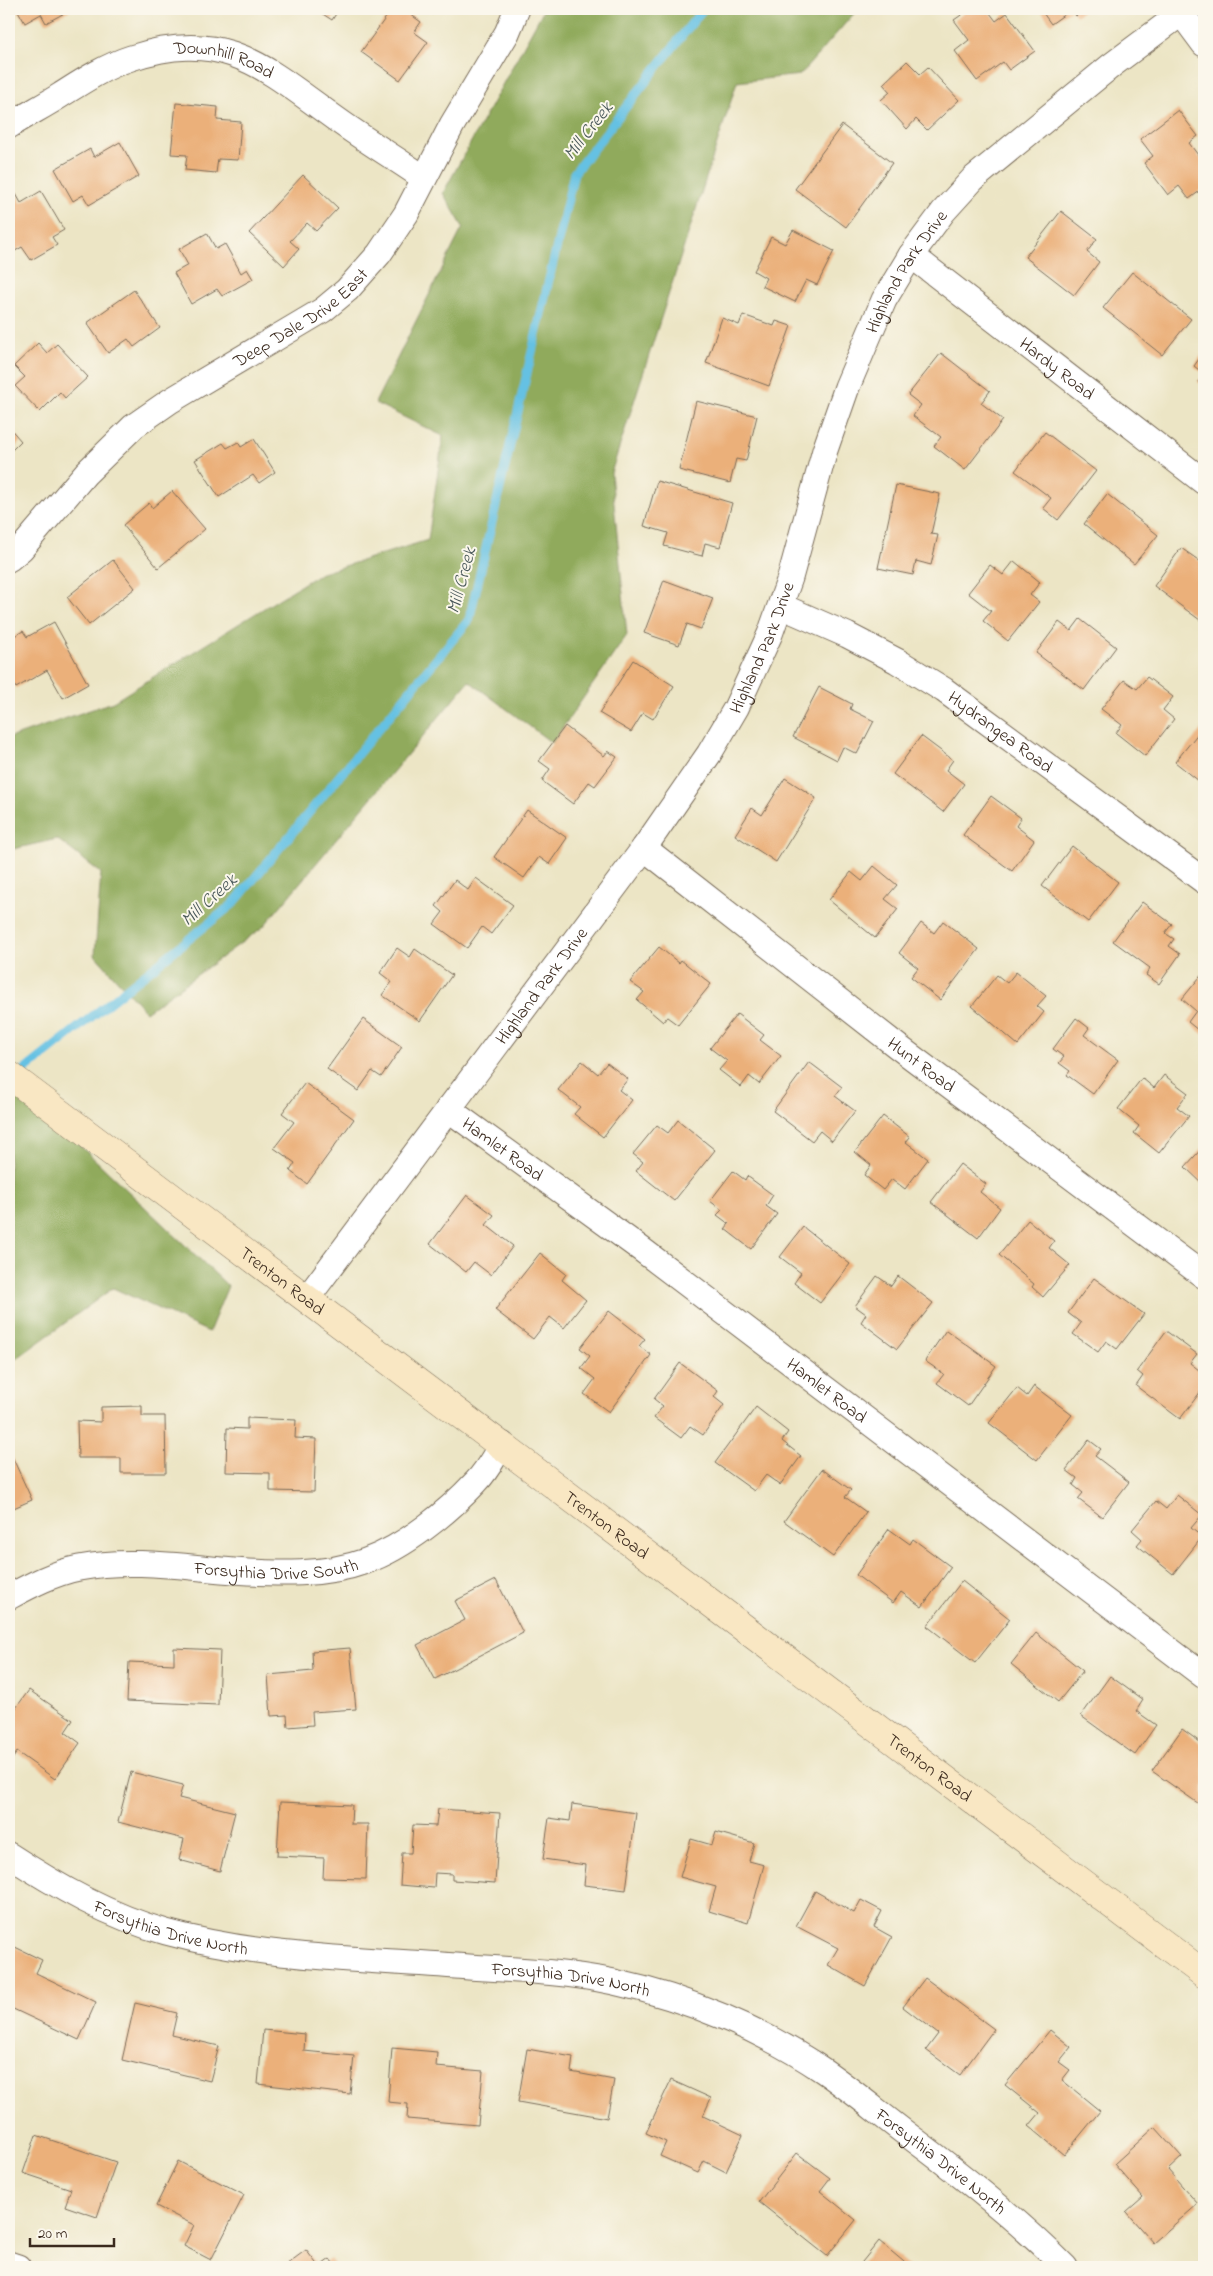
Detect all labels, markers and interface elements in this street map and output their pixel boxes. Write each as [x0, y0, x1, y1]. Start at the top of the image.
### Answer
street label: Downhill Road [172, 36, 278, 87]
water label: Mill Creek [557, 96, 621, 167]
street label: Highland Park Drive [860, 205, 956, 338]
street label: Deep Dale Drive East [228, 263, 376, 376]
street label: Hardy Road [1013, 332, 1099, 408]
water label: Mill Creek [441, 544, 484, 617]
street label: Highland Park Drive [724, 578, 803, 719]
street label: Hydrangea Road [941, 686, 1058, 781]
water label: Mill Creek [175, 868, 244, 934]
street label: Highland Park Drive [490, 922, 596, 1051]
street label: Hunt Road [881, 1032, 960, 1100]
street label: Hamlet Road [456, 1112, 548, 1189]
street label: Trenton Road [233, 1241, 329, 1323]
street label: Hamlet Road [780, 1353, 872, 1431]
street label: Trenton Road [557, 1486, 654, 1567]
street label: Forsythia Drive South [192, 1553, 362, 1588]
street label: Trenton Road [880, 1728, 977, 1810]
street label: Forsythia Drive North [87, 1894, 249, 1964]
street label: Forsythia Drive North [490, 1957, 653, 2005]
street label: Forsythia Drive North [868, 2102, 1011, 2222]
scale bar [30, 2216, 114, 2248]
text: 20 m [38, 2223, 68, 2245]

